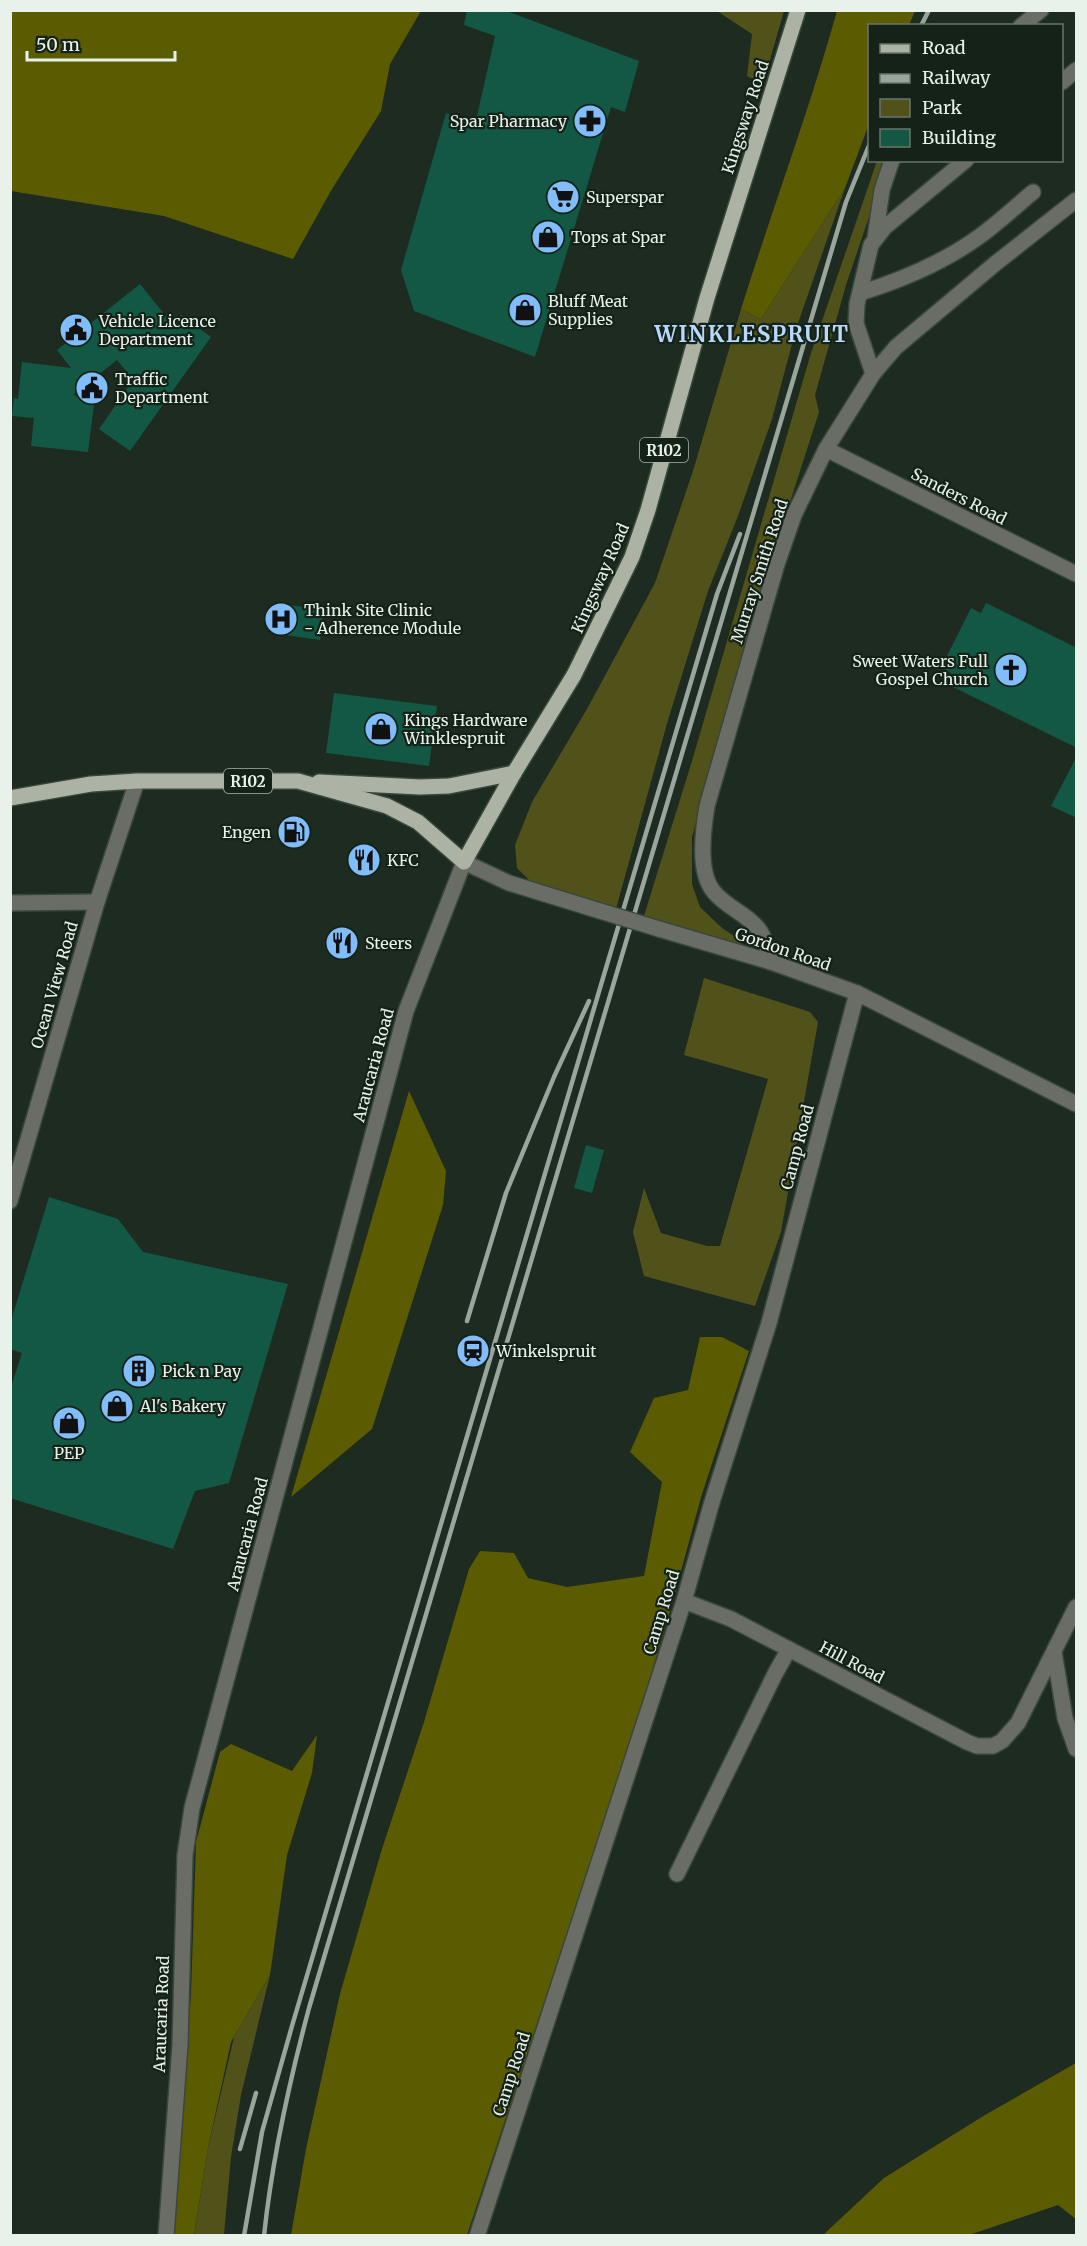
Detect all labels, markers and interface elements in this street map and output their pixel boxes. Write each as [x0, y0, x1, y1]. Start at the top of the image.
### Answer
scale bar [27, 24, 176, 62]
legend [868, 24, 1063, 162]
text: 50 m [36, 33, 80, 56]
text: Road [922, 36, 966, 59]
street label: Kingsway Road [717, 57, 773, 176]
text: Railway [922, 66, 991, 89]
text: Park [922, 96, 963, 119]
pharmacy icon: Spar Pharmacy [572, 103, 608, 139]
place label: Spar Pharmacy [450, 111, 568, 131]
text: Building [922, 126, 996, 149]
supermarket icon: Superspar [545, 179, 581, 215]
place label: Superspar [586, 187, 664, 207]
shop icon: Tops at Spar [530, 219, 566, 255]
place label: Tops at Spar [571, 227, 666, 247]
place label: Bluff Meat Supplies [548, 291, 629, 329]
shop icon: Bluff Meat Supplies [507, 292, 543, 328]
place label: Vehicle Licence Department [98, 311, 216, 349]
public building icon: Vehicle Licence Department [58, 312, 94, 348]
district label: WINKLESPRUIT [653, 320, 850, 348]
place label: Traffic Department [115, 369, 209, 407]
public building icon: Traffic Department [74, 370, 110, 406]
road number: R102 [640, 438, 688, 462]
street label: Sanders Road [908, 463, 1010, 529]
street label: Murray Smith Road [726, 496, 792, 646]
street label: Kingsway Road [567, 520, 633, 636]
place label: Think Site Clinic - Adherence Module [304, 600, 461, 638]
hospital icon: Think Site Clinic - Adherence Module [263, 601, 299, 637]
place label: Sweet Waters Full Gospel Church [852, 651, 988, 689]
church icon: Sweet Waters Full Gospel Church [993, 652, 1029, 688]
place label: Kings Hardware Winklespruit [403, 710, 527, 748]
shop icon: Kings Hardware Winklespruit [363, 711, 399, 747]
road number: R102 [224, 769, 272, 793]
fuel station icon: Engen [276, 814, 312, 850]
place label: Engen [222, 822, 271, 842]
restaurant icon: KFC [346, 842, 382, 878]
place label: KFC [387, 850, 419, 870]
street label: Ocean View Road [26, 919, 82, 1051]
street label: Gordon Road [732, 923, 834, 975]
restaurant icon: Steers [324, 925, 360, 961]
place label: Steers [365, 933, 412, 953]
street label: Araucaria Road [348, 1006, 398, 1125]
street label: Camp Road [776, 1102, 818, 1192]
station icon: Winkelspruit [455, 1333, 491, 1369]
place label: Winkelspruit [495, 1341, 597, 1361]
building icon: Pick n Pay [121, 1353, 157, 1389]
place label: Pick n Pay [162, 1361, 242, 1381]
shop icon: Al's Bakery [99, 1388, 135, 1424]
place label: Al's Bakery [139, 1396, 227, 1416]
shop icon: PEP [51, 1405, 87, 1441]
place label: PEP [54, 1443, 84, 1463]
street label: Araucaria Road [222, 1475, 272, 1594]
street label: Camp Road [639, 1567, 683, 1657]
street label: Hill Road [816, 1637, 888, 1688]
street label: Araucaria Road [149, 1955, 173, 2074]
street label: Camp Road [488, 2029, 534, 2119]

